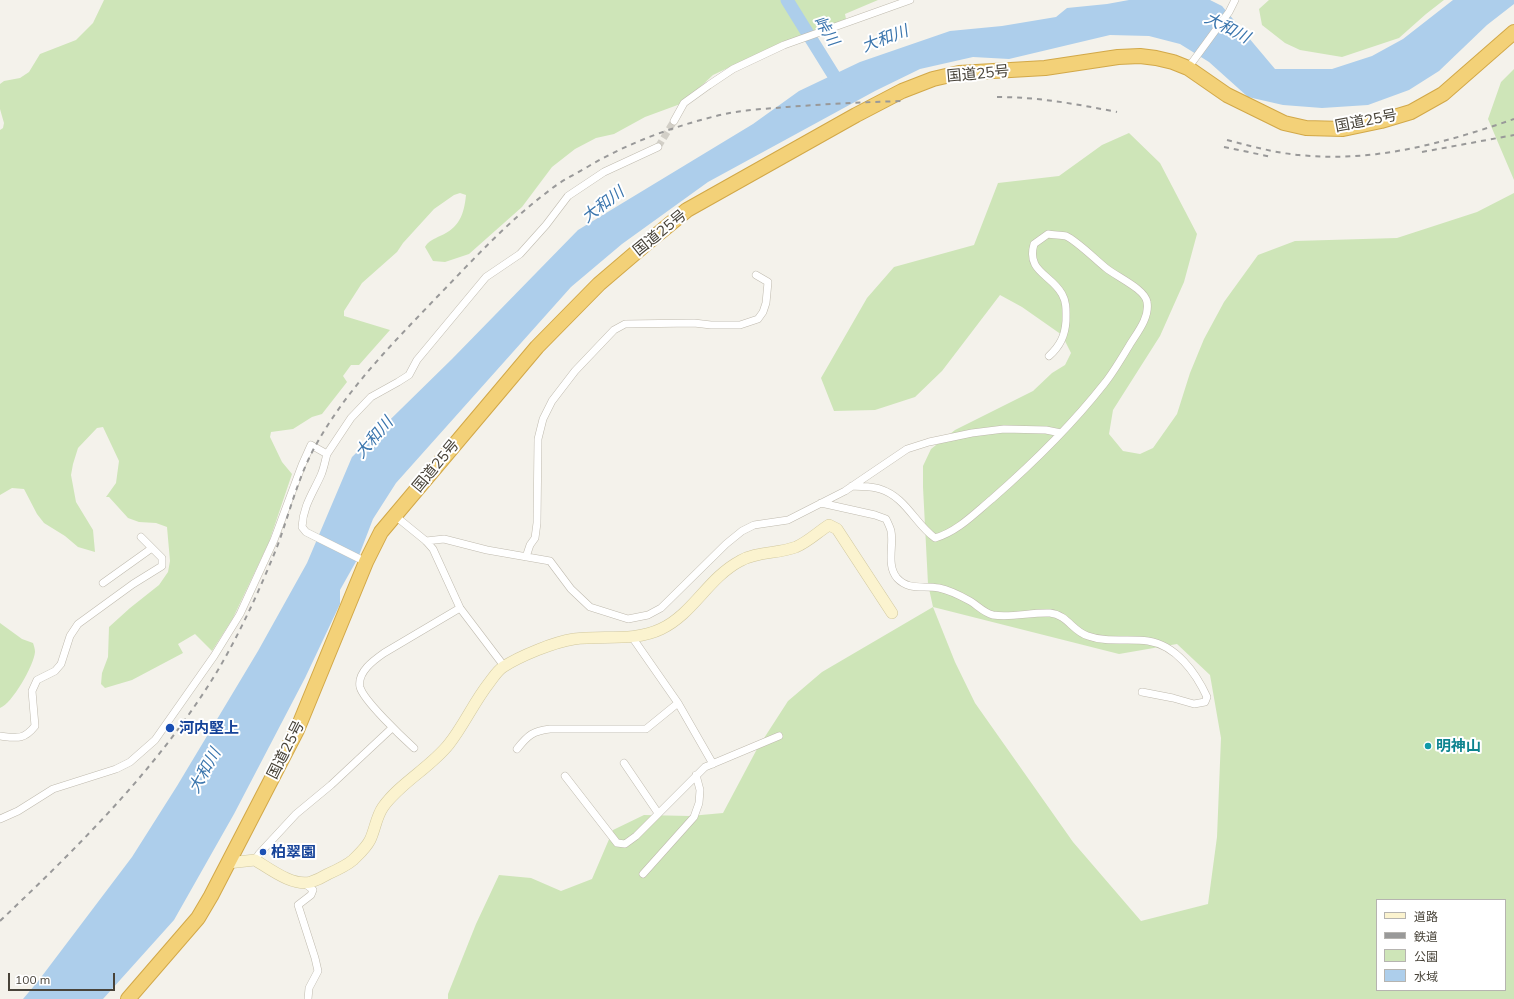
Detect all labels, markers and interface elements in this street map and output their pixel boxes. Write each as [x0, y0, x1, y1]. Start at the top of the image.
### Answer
water label: 大和川 [1201, 9, 1253, 47]
water label: 峠川 [809, 12, 843, 50]
water label: 大和川 [859, 21, 911, 57]
street label: 国道25号 [946, 62, 1010, 86]
street label: 国道25号 [1333, 106, 1399, 136]
water label: 大和川 [578, 183, 628, 227]
street label: 国道25号 [630, 206, 690, 260]
water label: 大和川 [351, 414, 397, 462]
street label: 国道25号 [409, 436, 463, 496]
street label: 国道25号 [264, 718, 308, 782]
place label: 河内堅上 [179, 719, 239, 737]
marker: 河内堅上 [164, 722, 176, 734]
place label: 明神山 [1436, 737, 1481, 755]
marker: 明神山 [1423, 741, 1433, 751]
water label: 大和川 [185, 745, 225, 797]
place label: 柏翠園 [271, 843, 316, 861]
marker: 柏翠園 [258, 847, 268, 857]
legend [1376, 899, 1506, 991]
text: 道路 [1414, 909, 1438, 924]
text: 鉄道 [1414, 929, 1438, 944]
text: 公園 [1414, 949, 1438, 964]
scale bar [10, 965, 117, 991]
text: 水域 [1414, 969, 1438, 984]
text: 100 m [15, 972, 50, 987]

